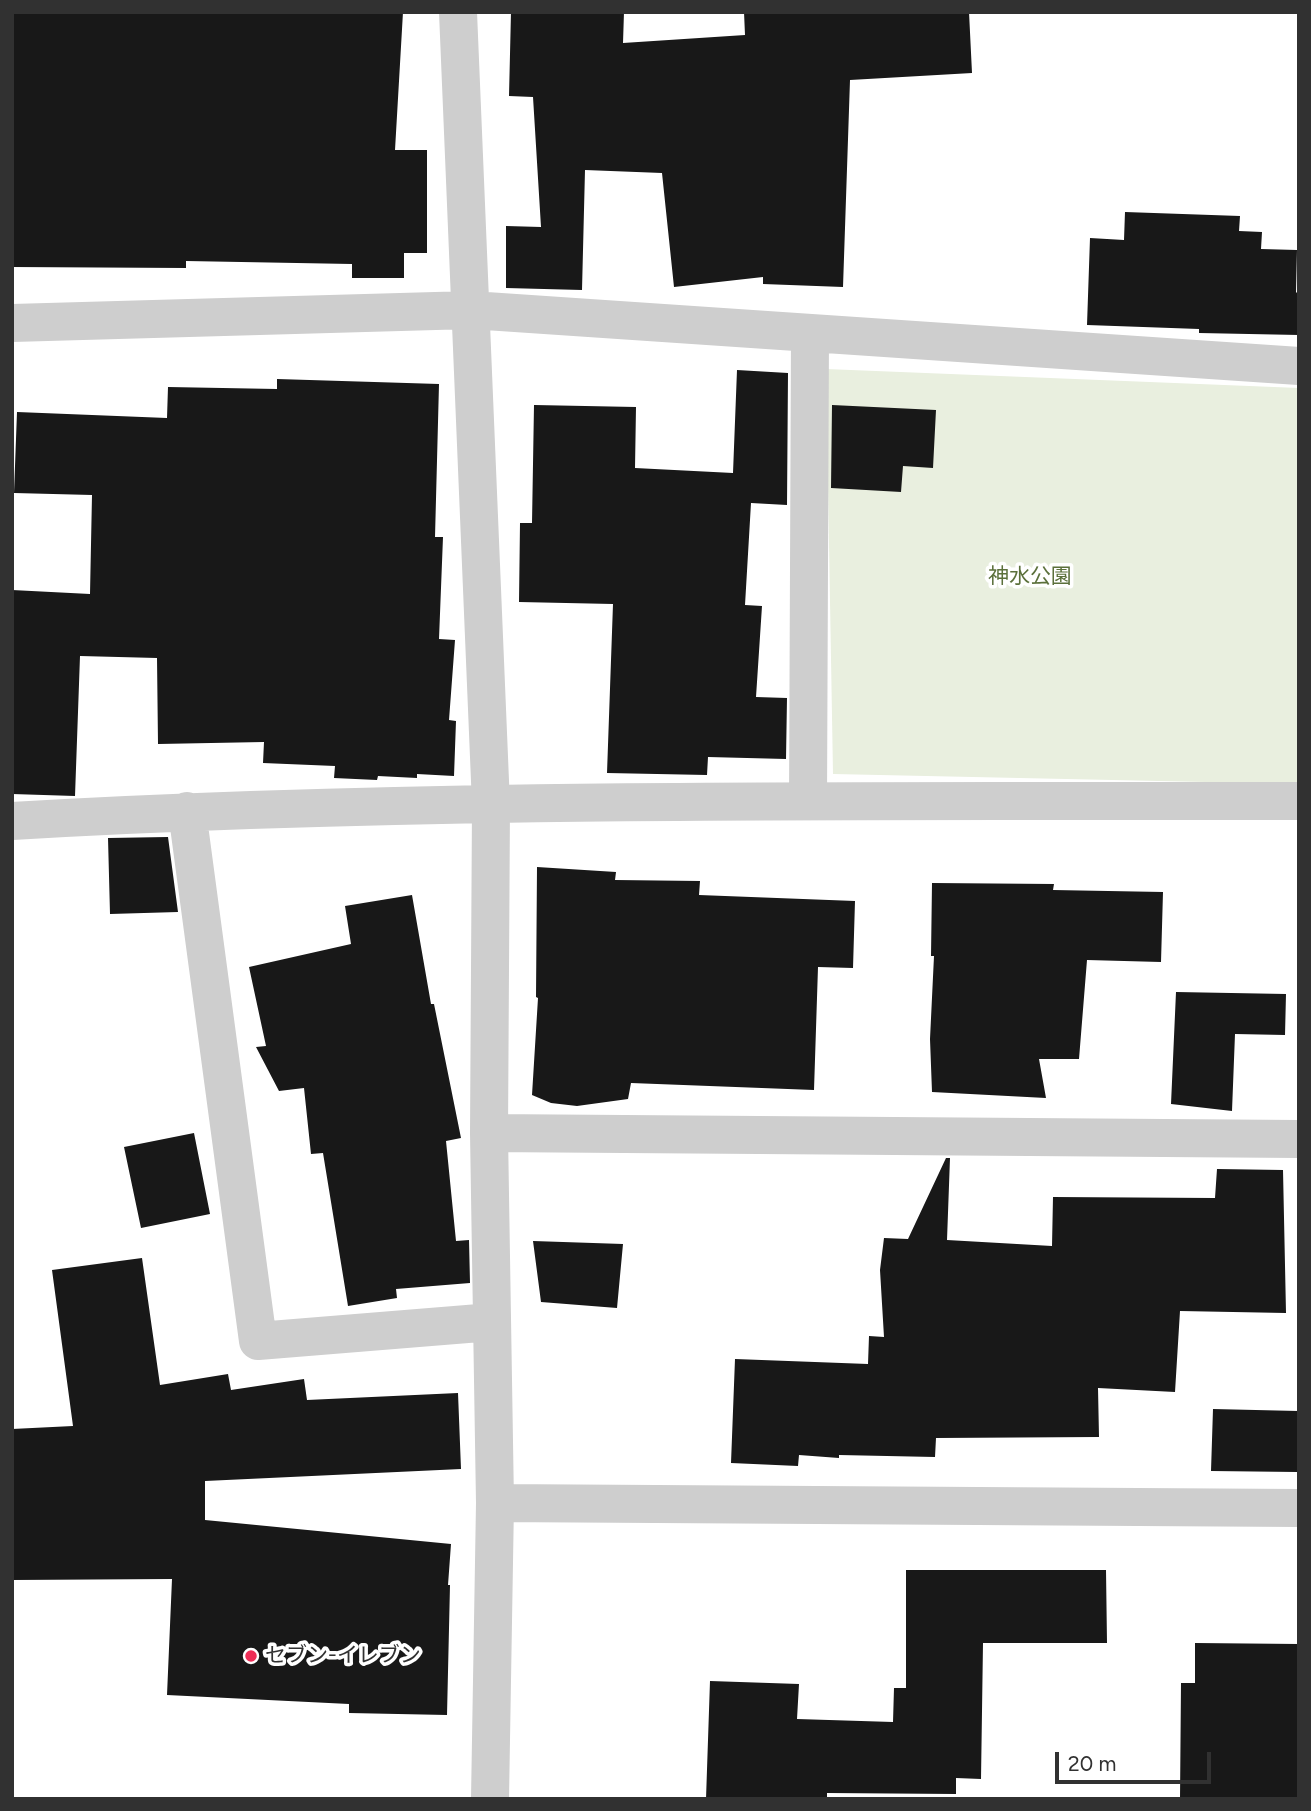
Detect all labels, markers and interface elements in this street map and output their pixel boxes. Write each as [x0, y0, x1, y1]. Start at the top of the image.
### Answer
park label: 神水公園 [988, 564, 1072, 590]
place label: セブン-イレブン [265, 1643, 421, 1669]
marker: セブン-イレブン [243, 1648, 259, 1664]
scale bar [1059, 1738, 1215, 1782]
text: 20 m [1068, 1751, 1116, 1776]

